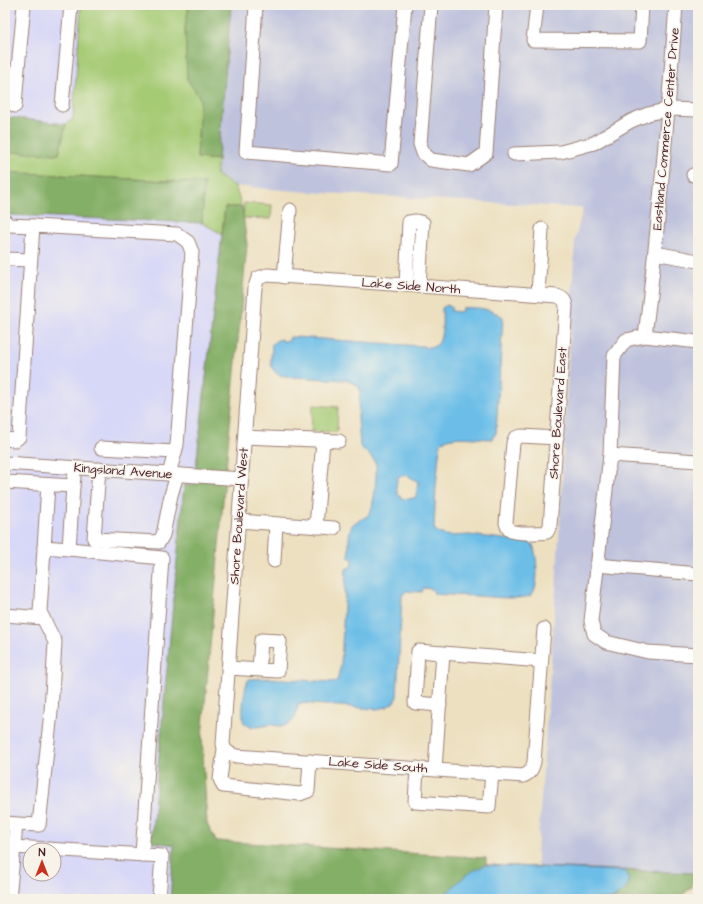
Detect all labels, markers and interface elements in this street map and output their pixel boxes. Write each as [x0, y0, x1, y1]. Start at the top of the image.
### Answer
street label: Eastland Commerce Center Drive [648, 27, 684, 231]
street label: Lake Side North [361, 274, 462, 298]
street label: Shore Boulevard East [544, 346, 572, 480]
street label: Shore Boulevard West [225, 446, 253, 585]
street label: Kingsland Avenue [73, 459, 173, 484]
street label: Lake Side South [328, 753, 429, 777]
north arrow [22, 842, 62, 882]
text: N [39, 845, 46, 860]

